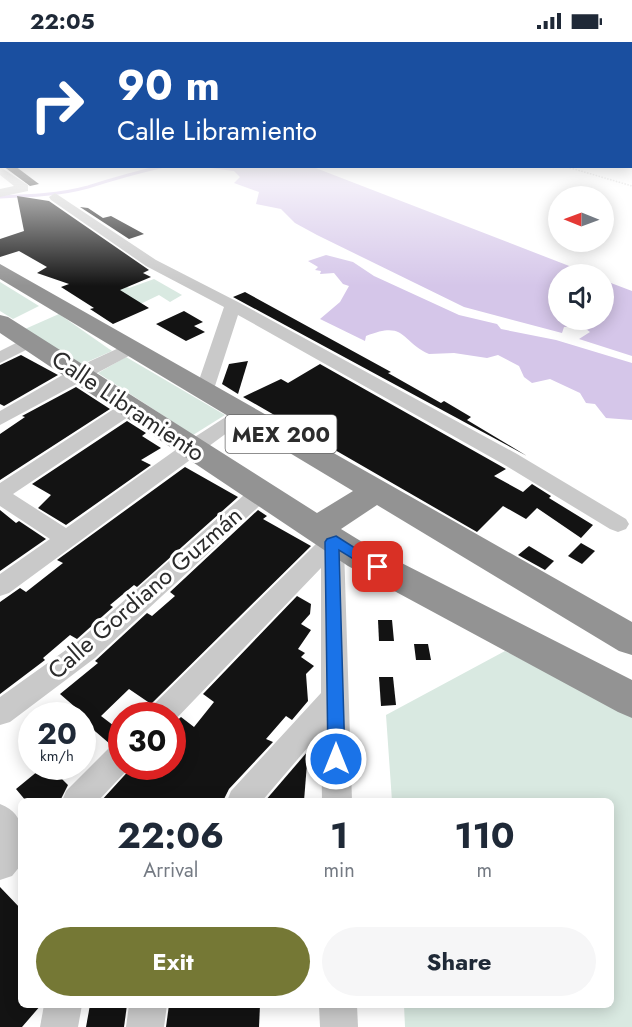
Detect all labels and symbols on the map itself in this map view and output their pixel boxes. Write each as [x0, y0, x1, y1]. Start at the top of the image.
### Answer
north arrow [548, 186, 614, 252]
street label: Calle Libramiento [45, 341, 212, 470]
road number: MEX 200 [226, 415, 336, 453]
street label: Calle Gordiano Guzmán [40, 498, 250, 687]
pin [352, 541, 403, 592]
speed limit sign: 30 [108, 702, 186, 780]
position arrow [304, 727, 368, 791]

